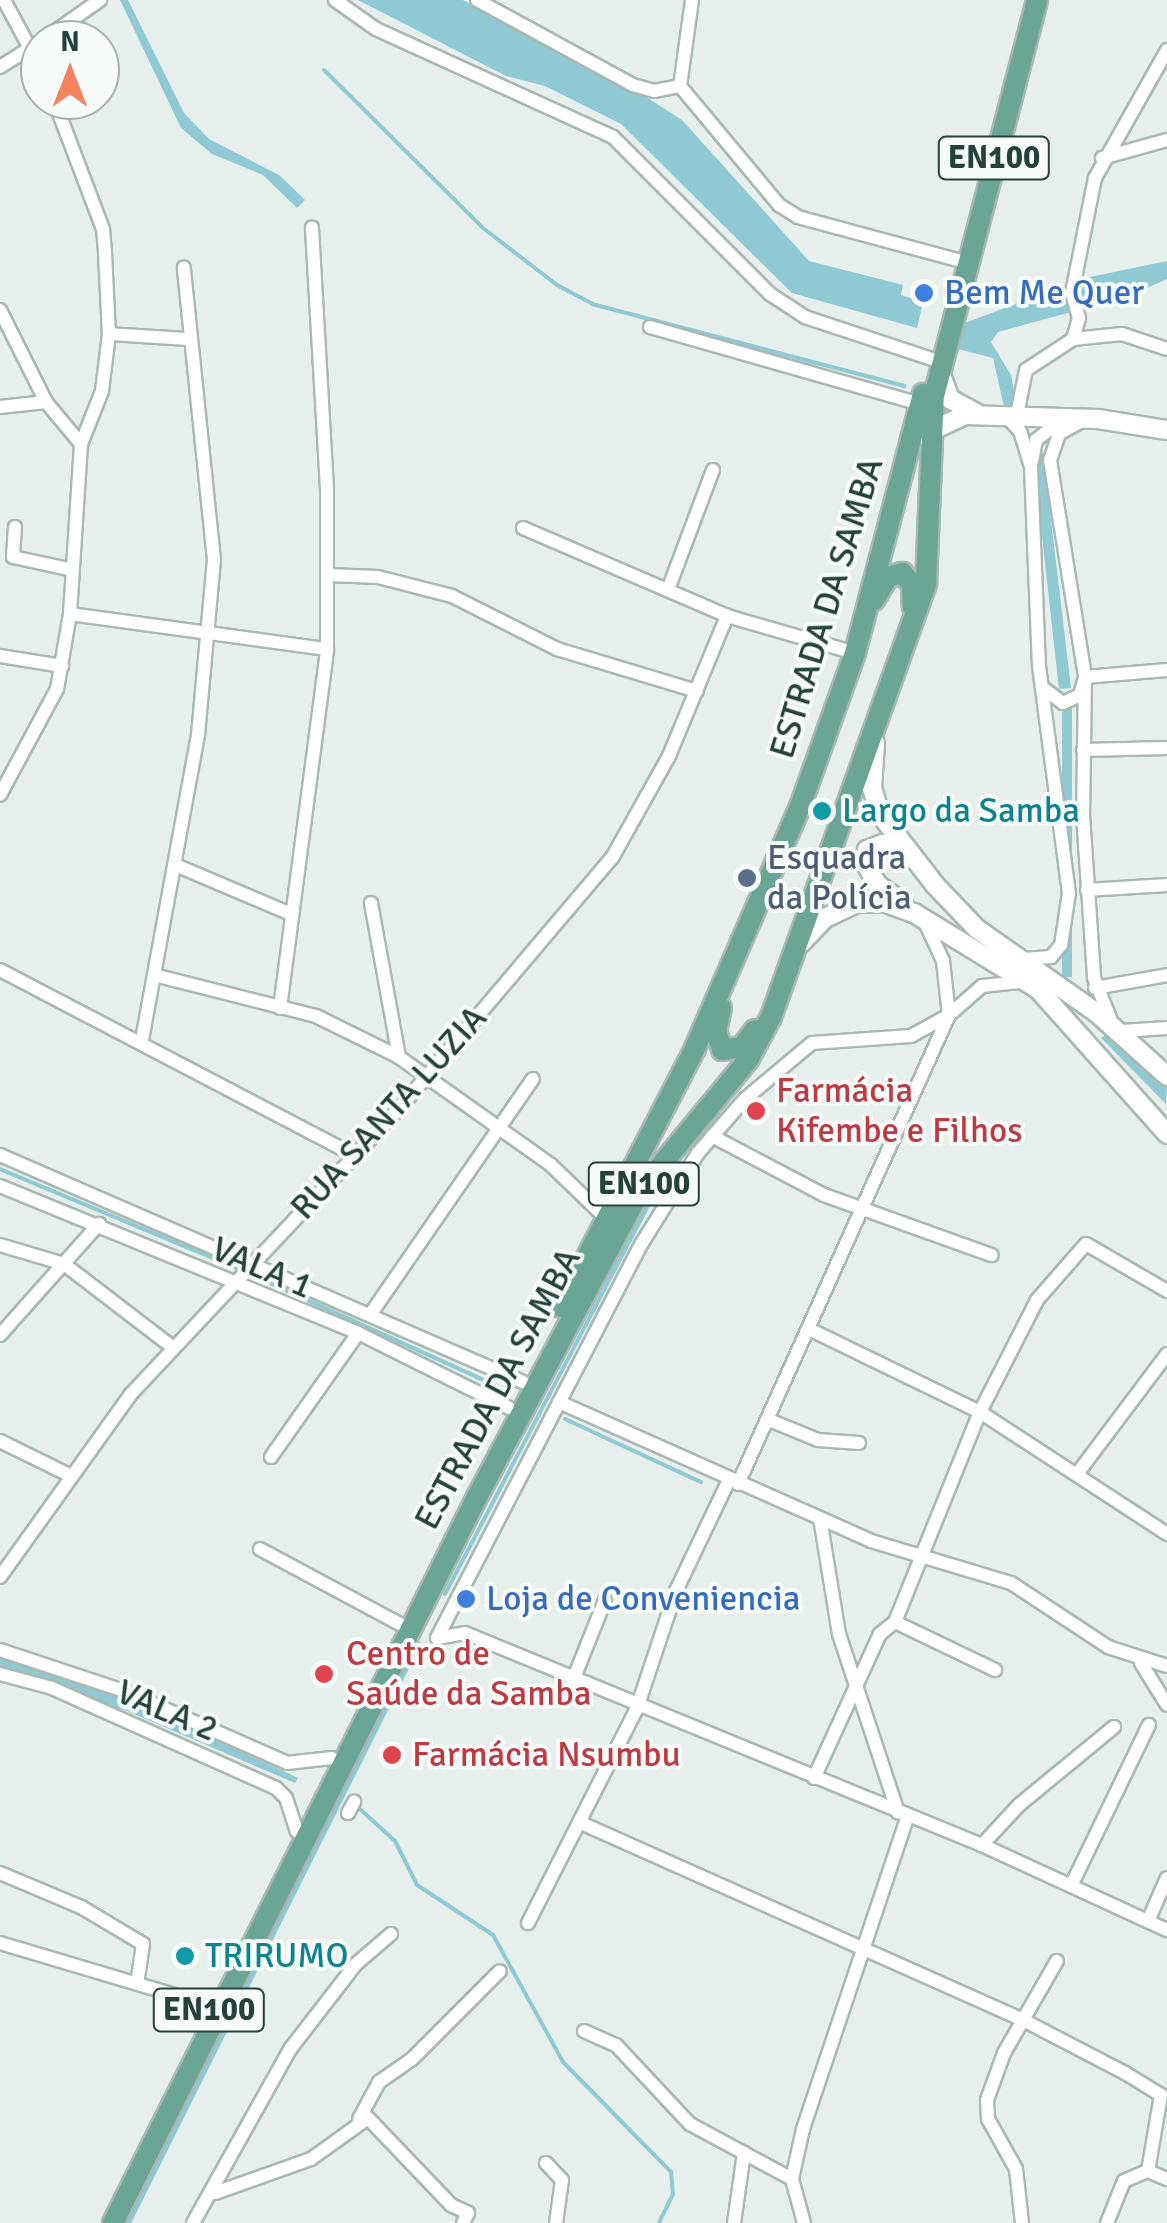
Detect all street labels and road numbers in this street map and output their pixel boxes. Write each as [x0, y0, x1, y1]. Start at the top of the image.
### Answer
road number: EN100 [936, 131, 1052, 185]
street label: ESTRADA DA SAMBA [761, 453, 893, 763]
street label: RUA SANTA LUZIA [282, 998, 496, 1228]
road number: EN100 [586, 1157, 702, 1211]
street label: VALA 1 [205, 1228, 319, 1308]
street label: ESTRADA DA SAMBA [406, 1241, 590, 1537]
street label: VALA 2 [110, 1671, 224, 1751]
road number: EN100 [152, 1983, 266, 2037]

